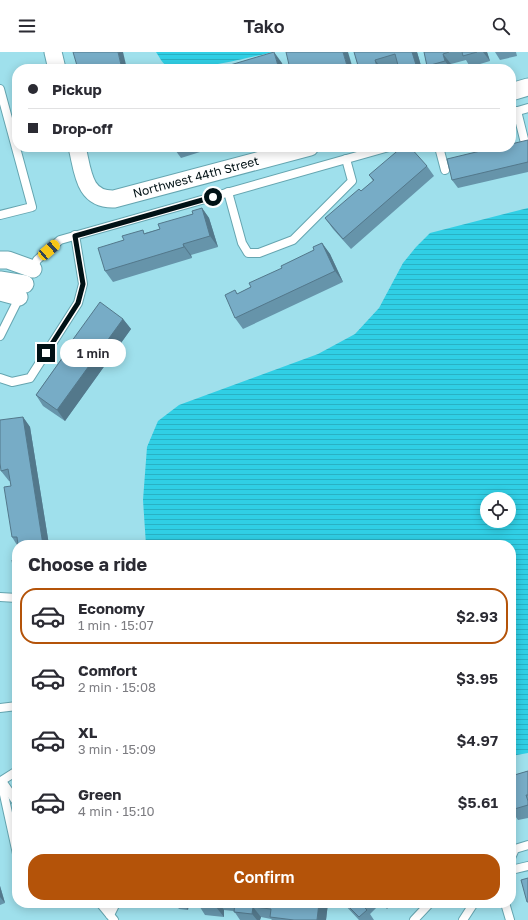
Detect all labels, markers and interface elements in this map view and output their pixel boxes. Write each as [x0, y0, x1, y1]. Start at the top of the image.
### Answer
icon: menu [16, 15, 38, 37]
text: Tako [243, 15, 285, 37]
icon: search [490, 15, 512, 37]
text: Pickup [52, 80, 102, 98]
text: Drop-off [52, 119, 112, 137]
street label: Northwest 44th Street [131, 153, 260, 201]
route start [204, 188, 222, 206]
car [36, 238, 62, 262]
callout: 1 min [60, 339, 126, 367]
route end [37, 344, 55, 362]
text: 1 min [77, 345, 109, 361]
map controls [480, 492, 516, 528]
button: locate [480, 492, 516, 528]
text: Choose a ride [28, 553, 147, 575]
icon: car [30, 598, 66, 634]
text: Economy [78, 599, 145, 617]
text: $2.93 [456, 607, 498, 625]
text: 1 min · 15:07 [78, 617, 154, 633]
icon: car [30, 660, 66, 696]
text: Comfort [78, 661, 137, 679]
text: $3.95 [456, 669, 498, 687]
text: 2 min · 15:08 [78, 679, 156, 695]
icon: car [30, 722, 66, 758]
text: XL [78, 723, 97, 741]
text: $4.97 [457, 731, 498, 749]
text: 3 min · 15:09 [78, 741, 156, 757]
icon: car [30, 784, 66, 820]
text: Green [78, 785, 121, 803]
text: $5.61 [458, 793, 498, 811]
text: 4 min · 15:10 [78, 803, 155, 819]
button: Confirm [28, 854, 500, 900]

